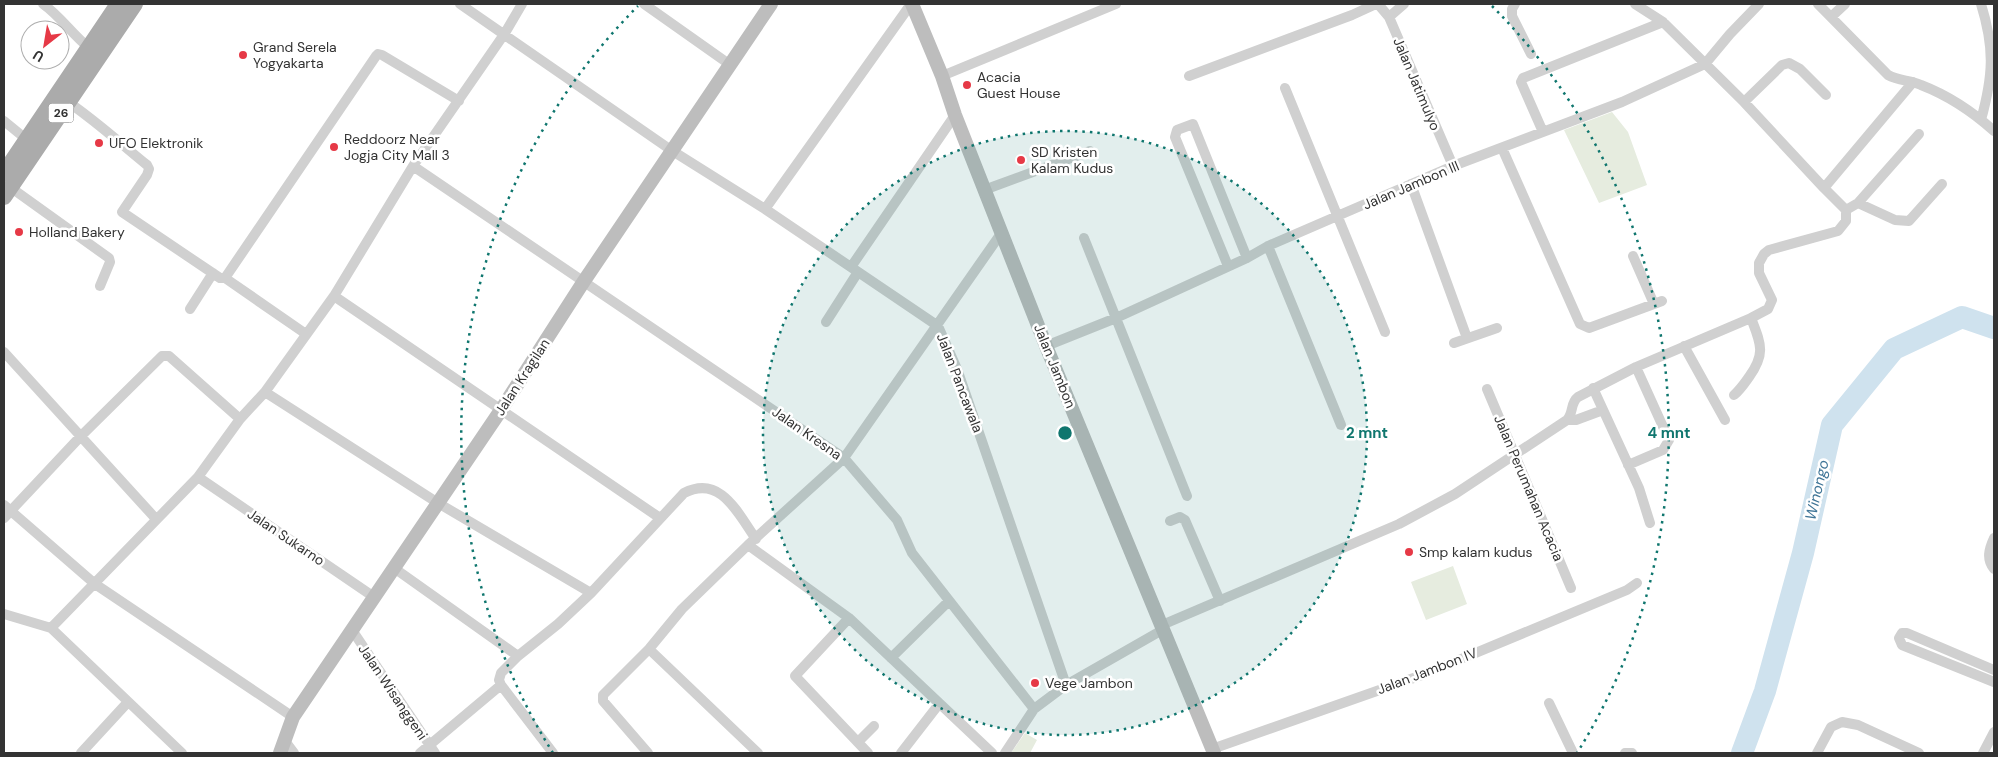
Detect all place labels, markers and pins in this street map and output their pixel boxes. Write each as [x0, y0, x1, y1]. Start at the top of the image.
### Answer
place label: Grand Serela Yogyakarta [253, 38, 337, 72]
marker: Grand Serela Yogyakarta [237, 49, 249, 61]
place label: Acacia Guest House [977, 68, 1060, 102]
marker: Acacia Guest House [961, 79, 973, 91]
place label: Reddoorz Near Jogja City Mall 3 [344, 130, 450, 164]
place label: UFO Elektronik [109, 134, 203, 152]
marker: UFO Elektronik [93, 137, 105, 149]
marker: Reddoorz Near Jogja City Mall 3 [328, 141, 340, 153]
place label: SD Kristen Kalam Kudus [1031, 143, 1113, 177]
marker: SD Kristen Kalam Kudus [1015, 154, 1027, 166]
place label: Holland Bakery [29, 223, 125, 241]
marker: Holland Bakery [13, 226, 25, 238]
centre of rings [1056, 424, 1074, 442]
place label: Smp kalam kudus [1419, 543, 1533, 561]
marker: Smp kalam kudus [1403, 546, 1415, 558]
place label: Vege Jambon [1045, 674, 1133, 692]
marker: Vege Jambon [1029, 677, 1041, 689]

